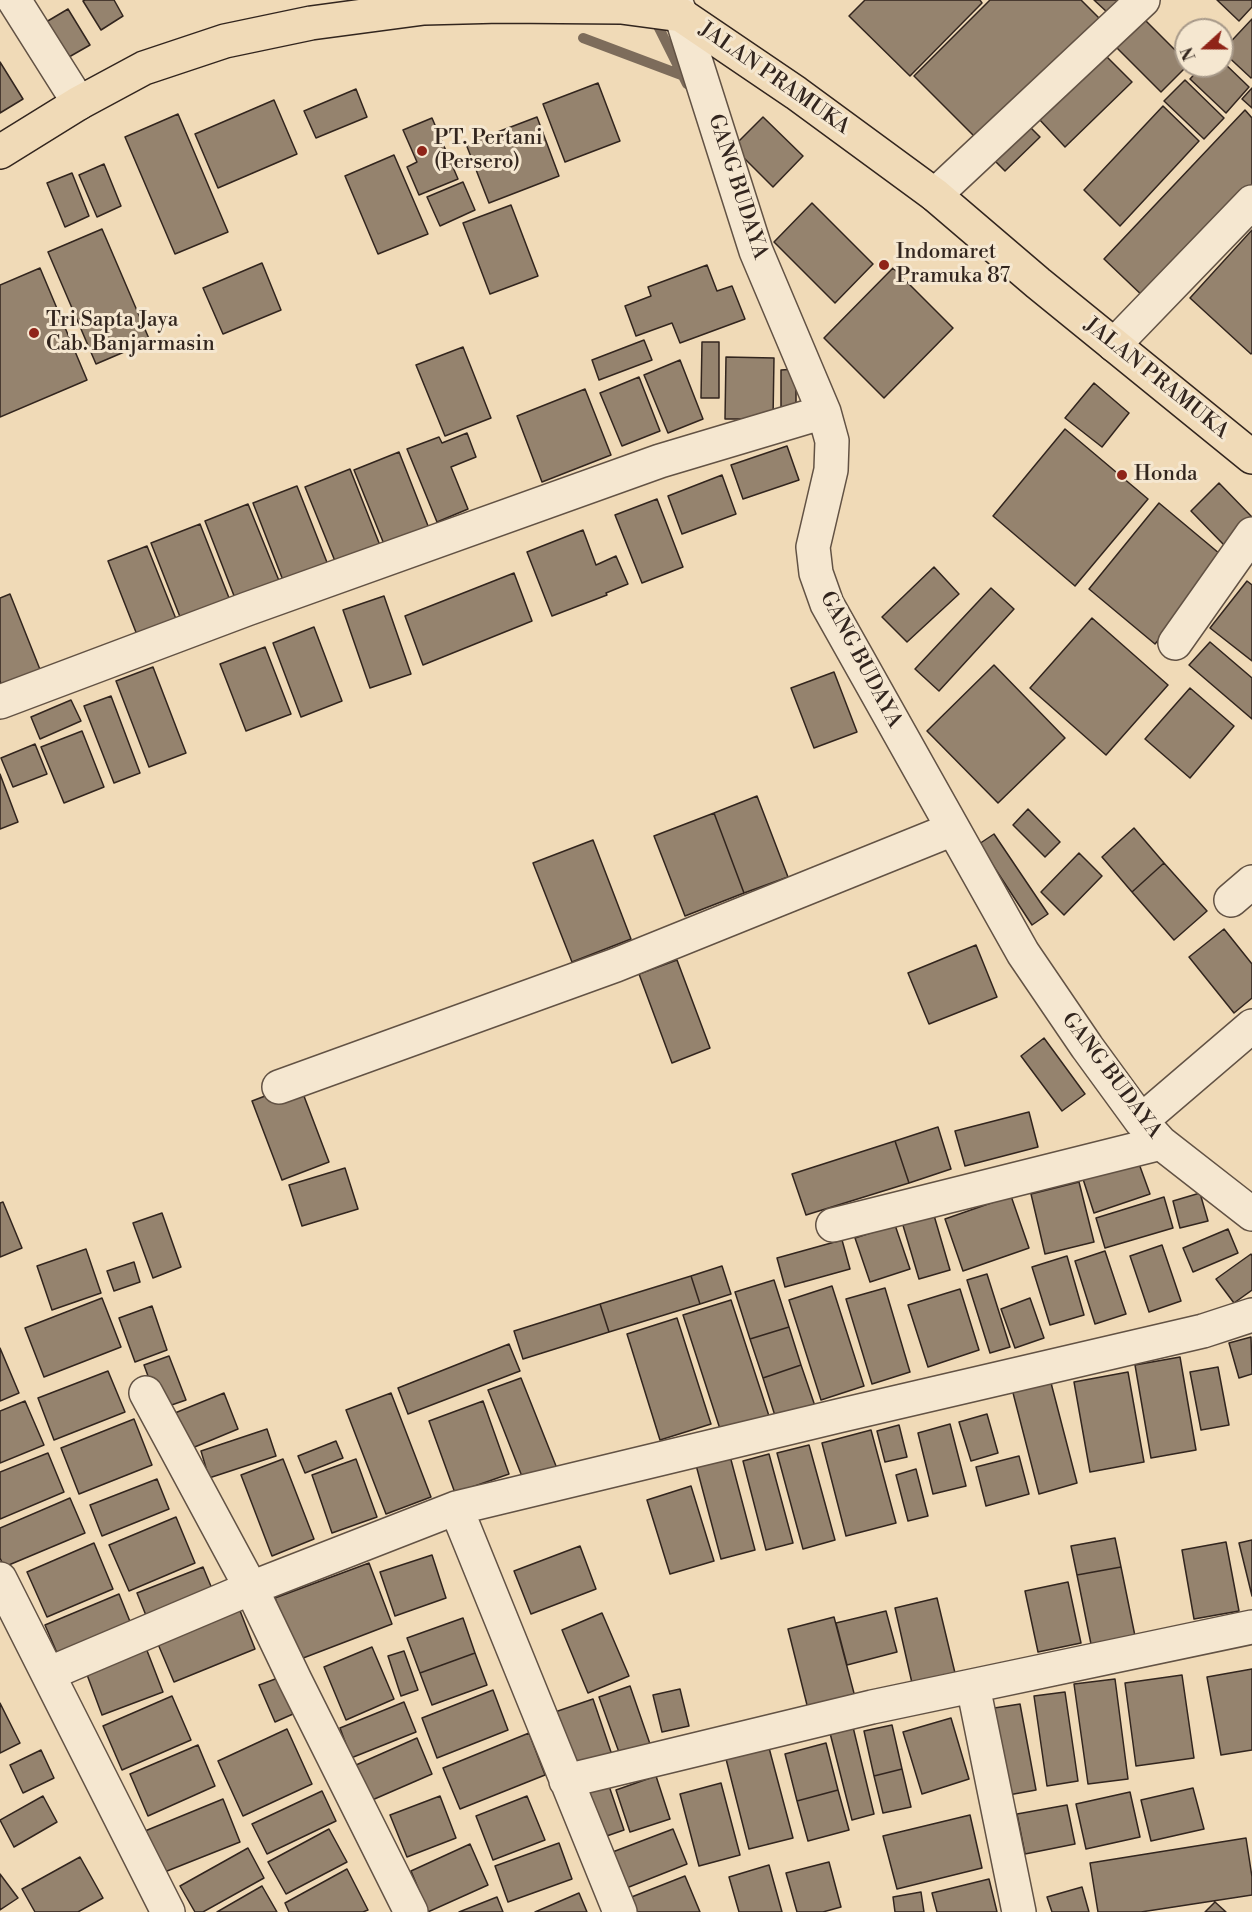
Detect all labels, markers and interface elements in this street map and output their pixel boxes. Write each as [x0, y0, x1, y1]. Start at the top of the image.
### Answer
street label: JALAN PRAMUKA [694, 18, 854, 140]
north arrow [1174, 18, 1234, 78]
text: N [1177, 44, 1201, 63]
street label: GANG BUDAYA [702, 111, 772, 263]
place label: PT. Pertani (Persero) [434, 126, 543, 176]
marker: PT. Pertani (Persero) [415, 144, 429, 158]
place label: Indomaret Pramuka 87 [896, 240, 1010, 290]
marker: Indomaret Pramuka 87 [877, 258, 891, 272]
place label: Tri Sapta Jaya Cab. Banjarmasin [46, 308, 215, 358]
street label: JALAN PRAMUKA [1079, 313, 1233, 445]
marker: Tri Sapta Jaya Cab. Banjarmasin [27, 326, 41, 340]
place label: Honda [1134, 462, 1198, 488]
marker: Honda [1115, 468, 1129, 482]
street label: GANG BUDAYA [813, 588, 907, 732]
street label: GANG BUDAYA [1056, 1008, 1166, 1144]

